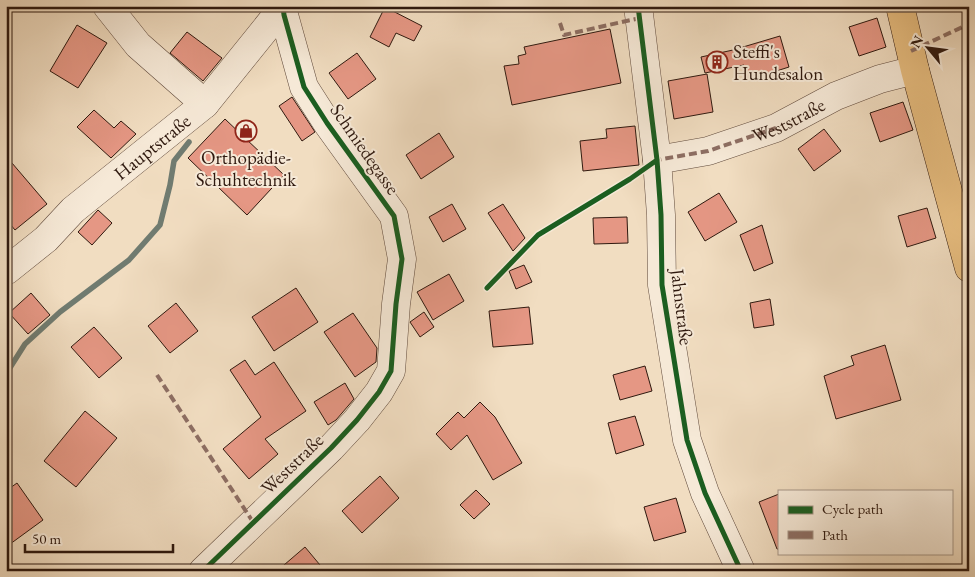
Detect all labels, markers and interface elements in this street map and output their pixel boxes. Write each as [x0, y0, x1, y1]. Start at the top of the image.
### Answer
north arrow [902, 22, 952, 72]
text: N [906, 32, 928, 51]
place label: Steffi's Hundesalon [733, 39, 823, 86]
building icon: Steffi's Hundesalon [705, 50, 729, 74]
street label: Weststraße [749, 92, 829, 148]
street label: Schmiedegasse [324, 99, 406, 199]
street label: Hauptstraße [108, 108, 196, 185]
shop icon: Orthopädie- Schuhtechnik [234, 119, 258, 143]
place label: Orthopädie- Schuhtechnik [196, 145, 297, 192]
street label: Jahnstraße [665, 265, 699, 347]
street label: Weststraße [255, 428, 329, 500]
legend [778, 490, 952, 554]
text: Cycle path [822, 499, 884, 518]
scale bar [25, 522, 172, 554]
text: Path [822, 525, 848, 544]
text: 50 m [32, 529, 61, 548]

